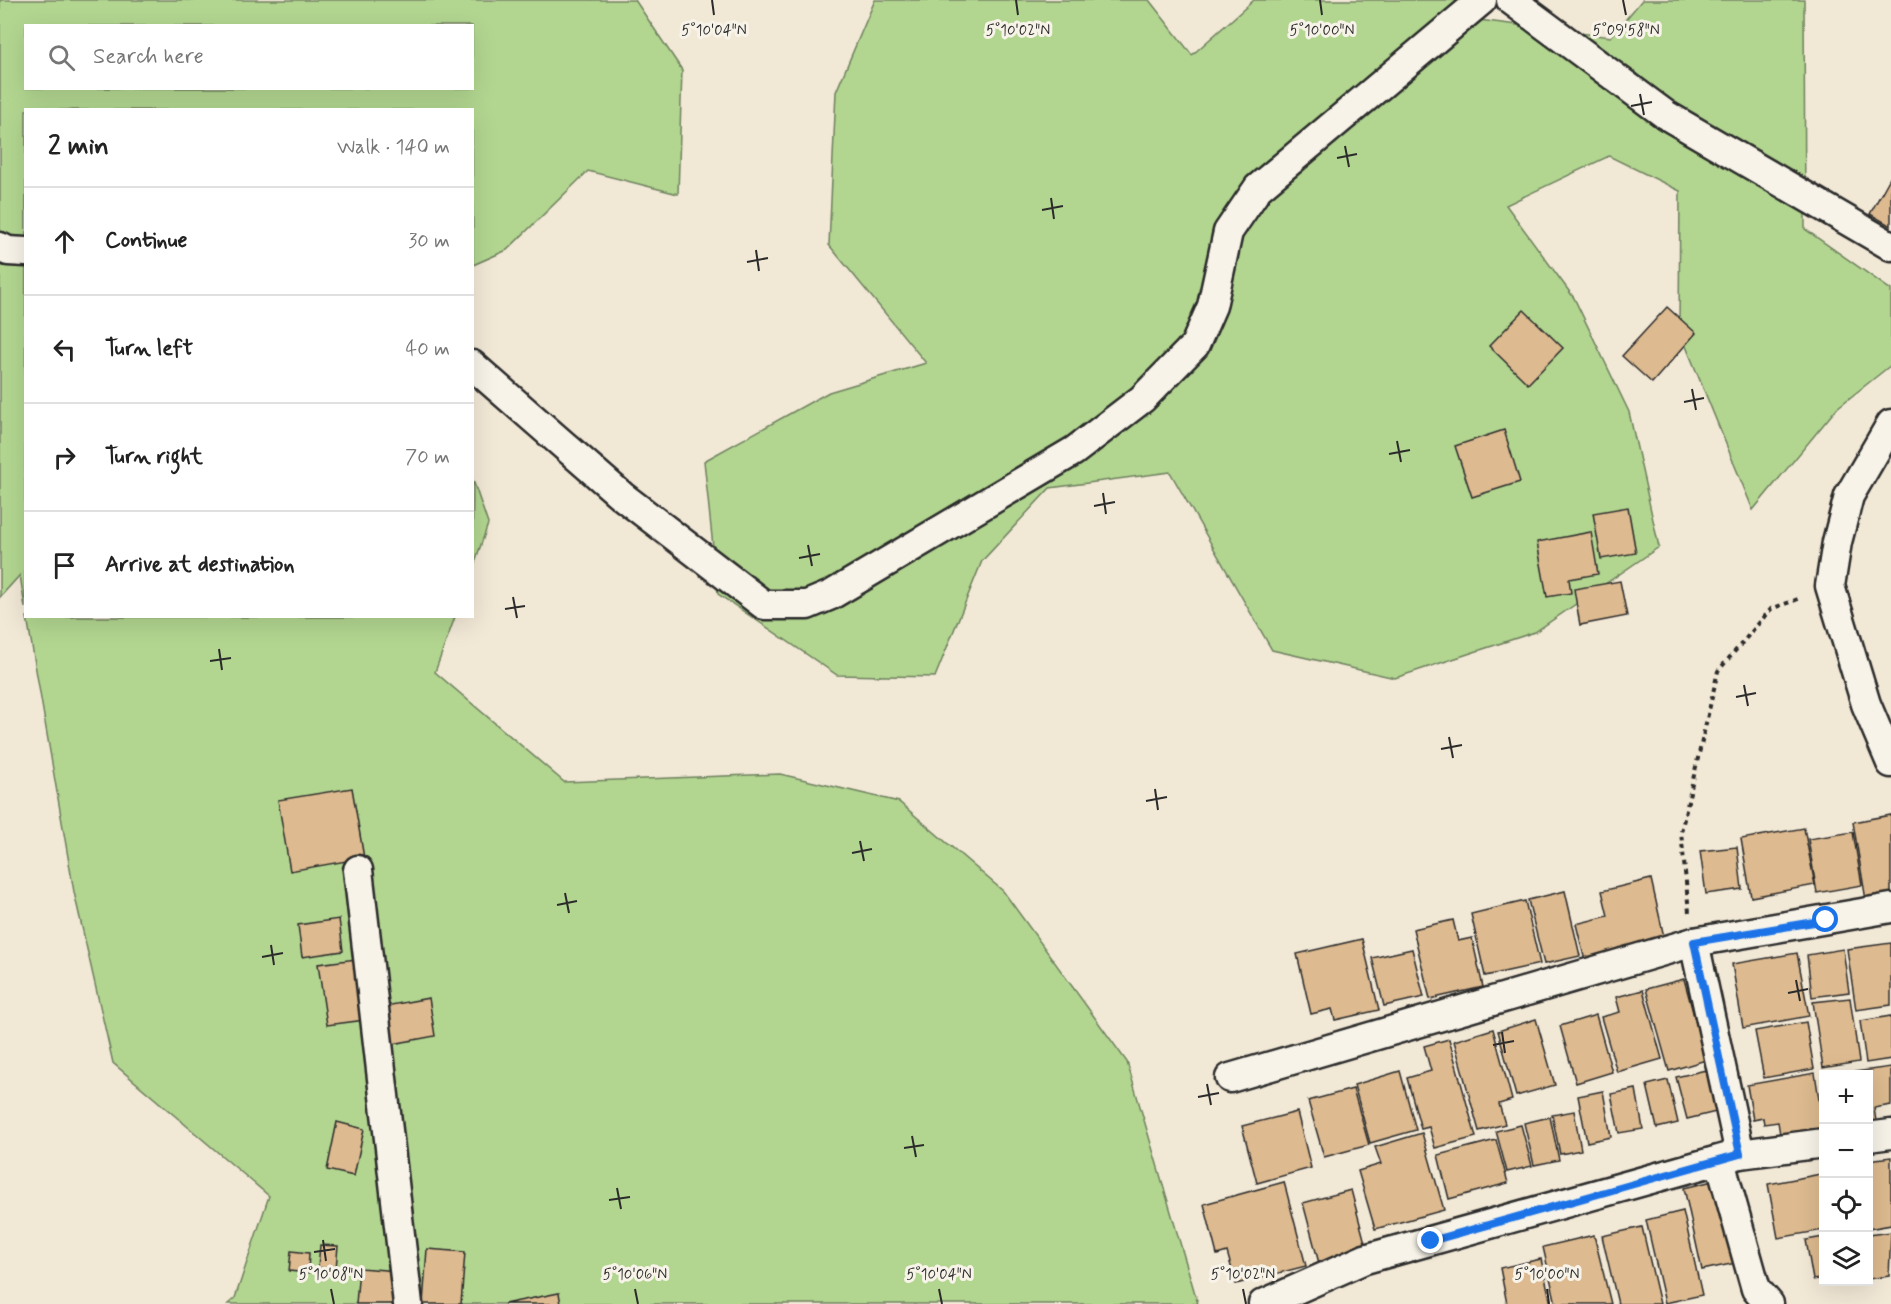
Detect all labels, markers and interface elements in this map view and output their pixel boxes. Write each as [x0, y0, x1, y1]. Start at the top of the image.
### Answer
text: 5°10'04"N [681, 21, 747, 41]
text: 5°10'02"N [986, 21, 1050, 41]
text: 5°10'00"N [1290, 21, 1354, 41]
text: 5°09'58"N [1592, 21, 1660, 41]
search box [24, 24, 474, 90]
icon: search [45, 41, 78, 74]
text: Search here [93, 43, 204, 71]
text: 2 min [48, 130, 109, 164]
text: Walk · 140 m [337, 134, 450, 161]
icon: ahead [48, 225, 81, 258]
text: Continue [105, 227, 187, 255]
text: 30 m [408, 228, 450, 255]
icon: left [48, 333, 81, 366]
text: Turn left [105, 335, 193, 363]
text: 40 m [406, 336, 450, 363]
icon: right [48, 441, 81, 474]
text: Turn right [105, 443, 203, 471]
text: 70 m [405, 444, 450, 471]
icon: arrive [48, 549, 81, 582]
text: Arrive at destination [105, 551, 295, 579]
route start [1812, 906, 1838, 932]
map controls [1819, 1070, 1873, 1286]
button: + [1819, 1070, 1873, 1124]
button: − [1819, 1124, 1873, 1178]
button: locate [1819, 1178, 1873, 1232]
route end [1417, 1227, 1443, 1253]
button: layers [1819, 1232, 1873, 1286]
text: 5°10'08"N [299, 1265, 363, 1285]
text: 5°10'06"N [603, 1265, 667, 1285]
text: 5°10'04"N [906, 1265, 972, 1285]
text: 5°10'02"N [1211, 1265, 1275, 1285]
text: 5°10'00"N [1515, 1265, 1579, 1285]

